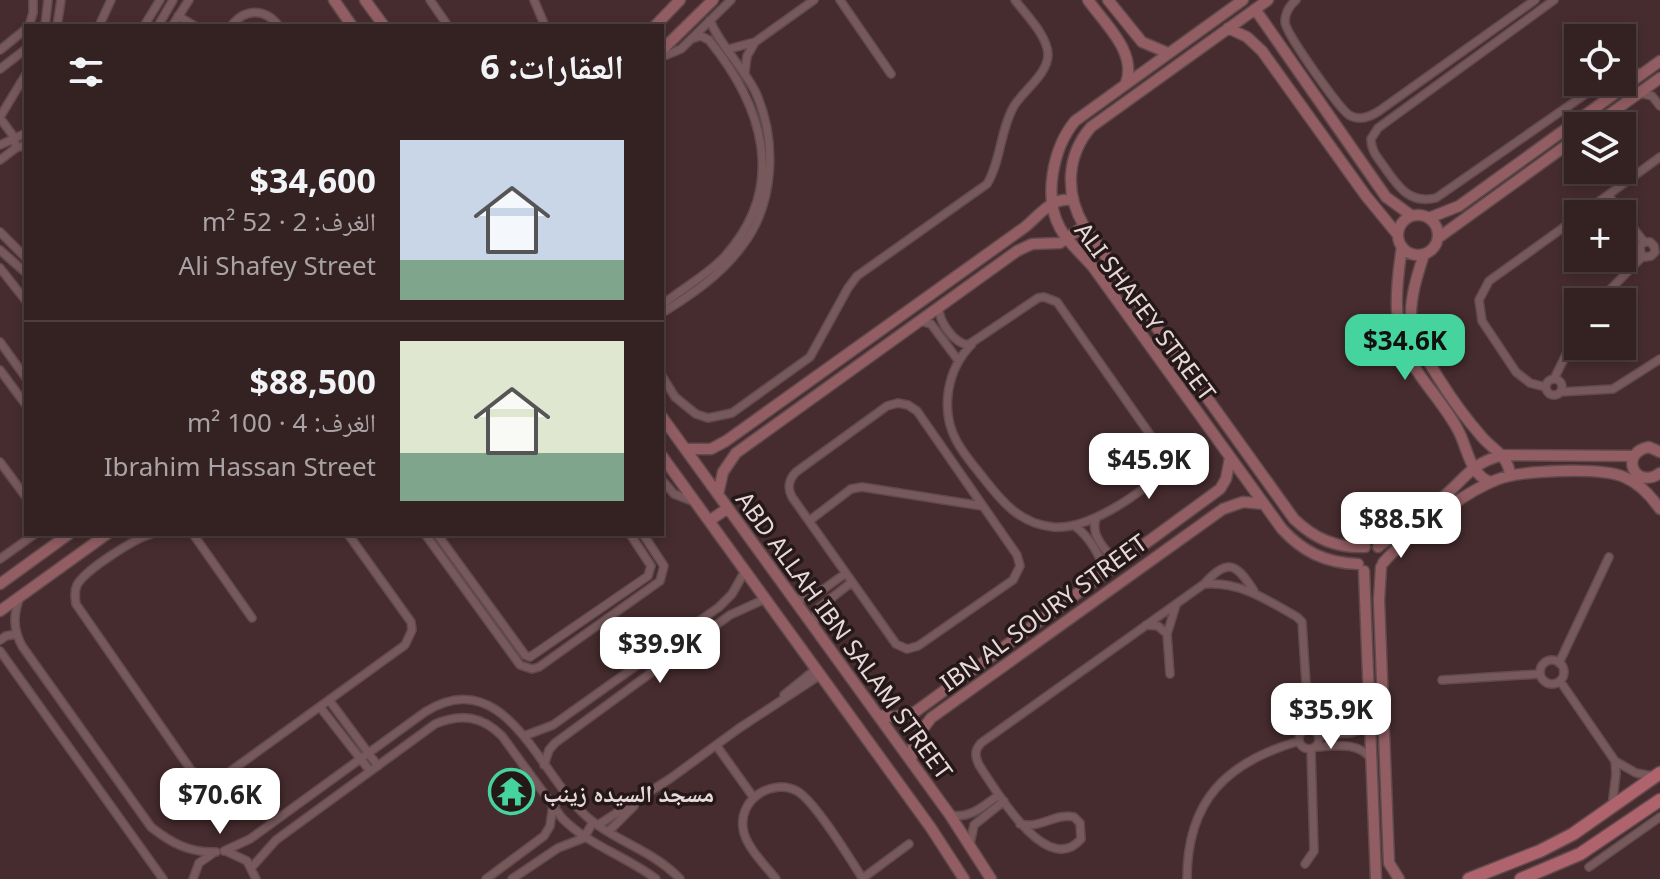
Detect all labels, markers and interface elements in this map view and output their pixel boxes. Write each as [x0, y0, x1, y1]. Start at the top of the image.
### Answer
map controls [1564, 24, 1636, 360]
button: locate [1564, 24, 1636, 96]
text: العقارات: 6 [480, 43, 624, 89]
icon: filters [64, 50, 108, 94]
button: layers [1564, 112, 1636, 184]
text: $34,600 [250, 157, 376, 203]
icon: home [464, 172, 560, 268]
button: + [1564, 200, 1636, 272]
text: الغرف: 2 · 52 m² [202, 203, 376, 239]
street label: ALI SHAFEY STREET [1068, 215, 1224, 408]
text: Ali Shafey Street [179, 247, 376, 283]
button: − [1564, 288, 1636, 360]
pin: $34.6K [1340, 314, 1470, 382]
text: $34.6K [1363, 322, 1447, 358]
text: $88,500 [250, 358, 376, 404]
icon: home [464, 373, 560, 469]
text: الغرف: 4 · 100 m² [187, 404, 376, 440]
pin: $45.9K [1084, 433, 1214, 501]
text: $45.9K [1107, 441, 1191, 477]
text: Ibrahim Hassan Street [104, 448, 376, 484]
street label: ABD ALLAH IBN SALAM STREET [729, 484, 961, 786]
pin: $88.5K [1336, 492, 1466, 560]
text: $88.5K [1359, 500, 1443, 536]
street label: IBN AL SOURY STREET [933, 525, 1154, 698]
pin: $39.9K [595, 617, 725, 685]
text: $39.9K [618, 625, 702, 661]
pin: $35.9K [1266, 683, 1396, 751]
text: $35.9K [1289, 691, 1373, 727]
pin: $70.6K [155, 768, 285, 836]
temple icon: مسجد السيده زينب [488, 768, 536, 816]
text: $70.6K [178, 776, 262, 812]
place label: مسجد السيده زينب [543, 776, 714, 809]

